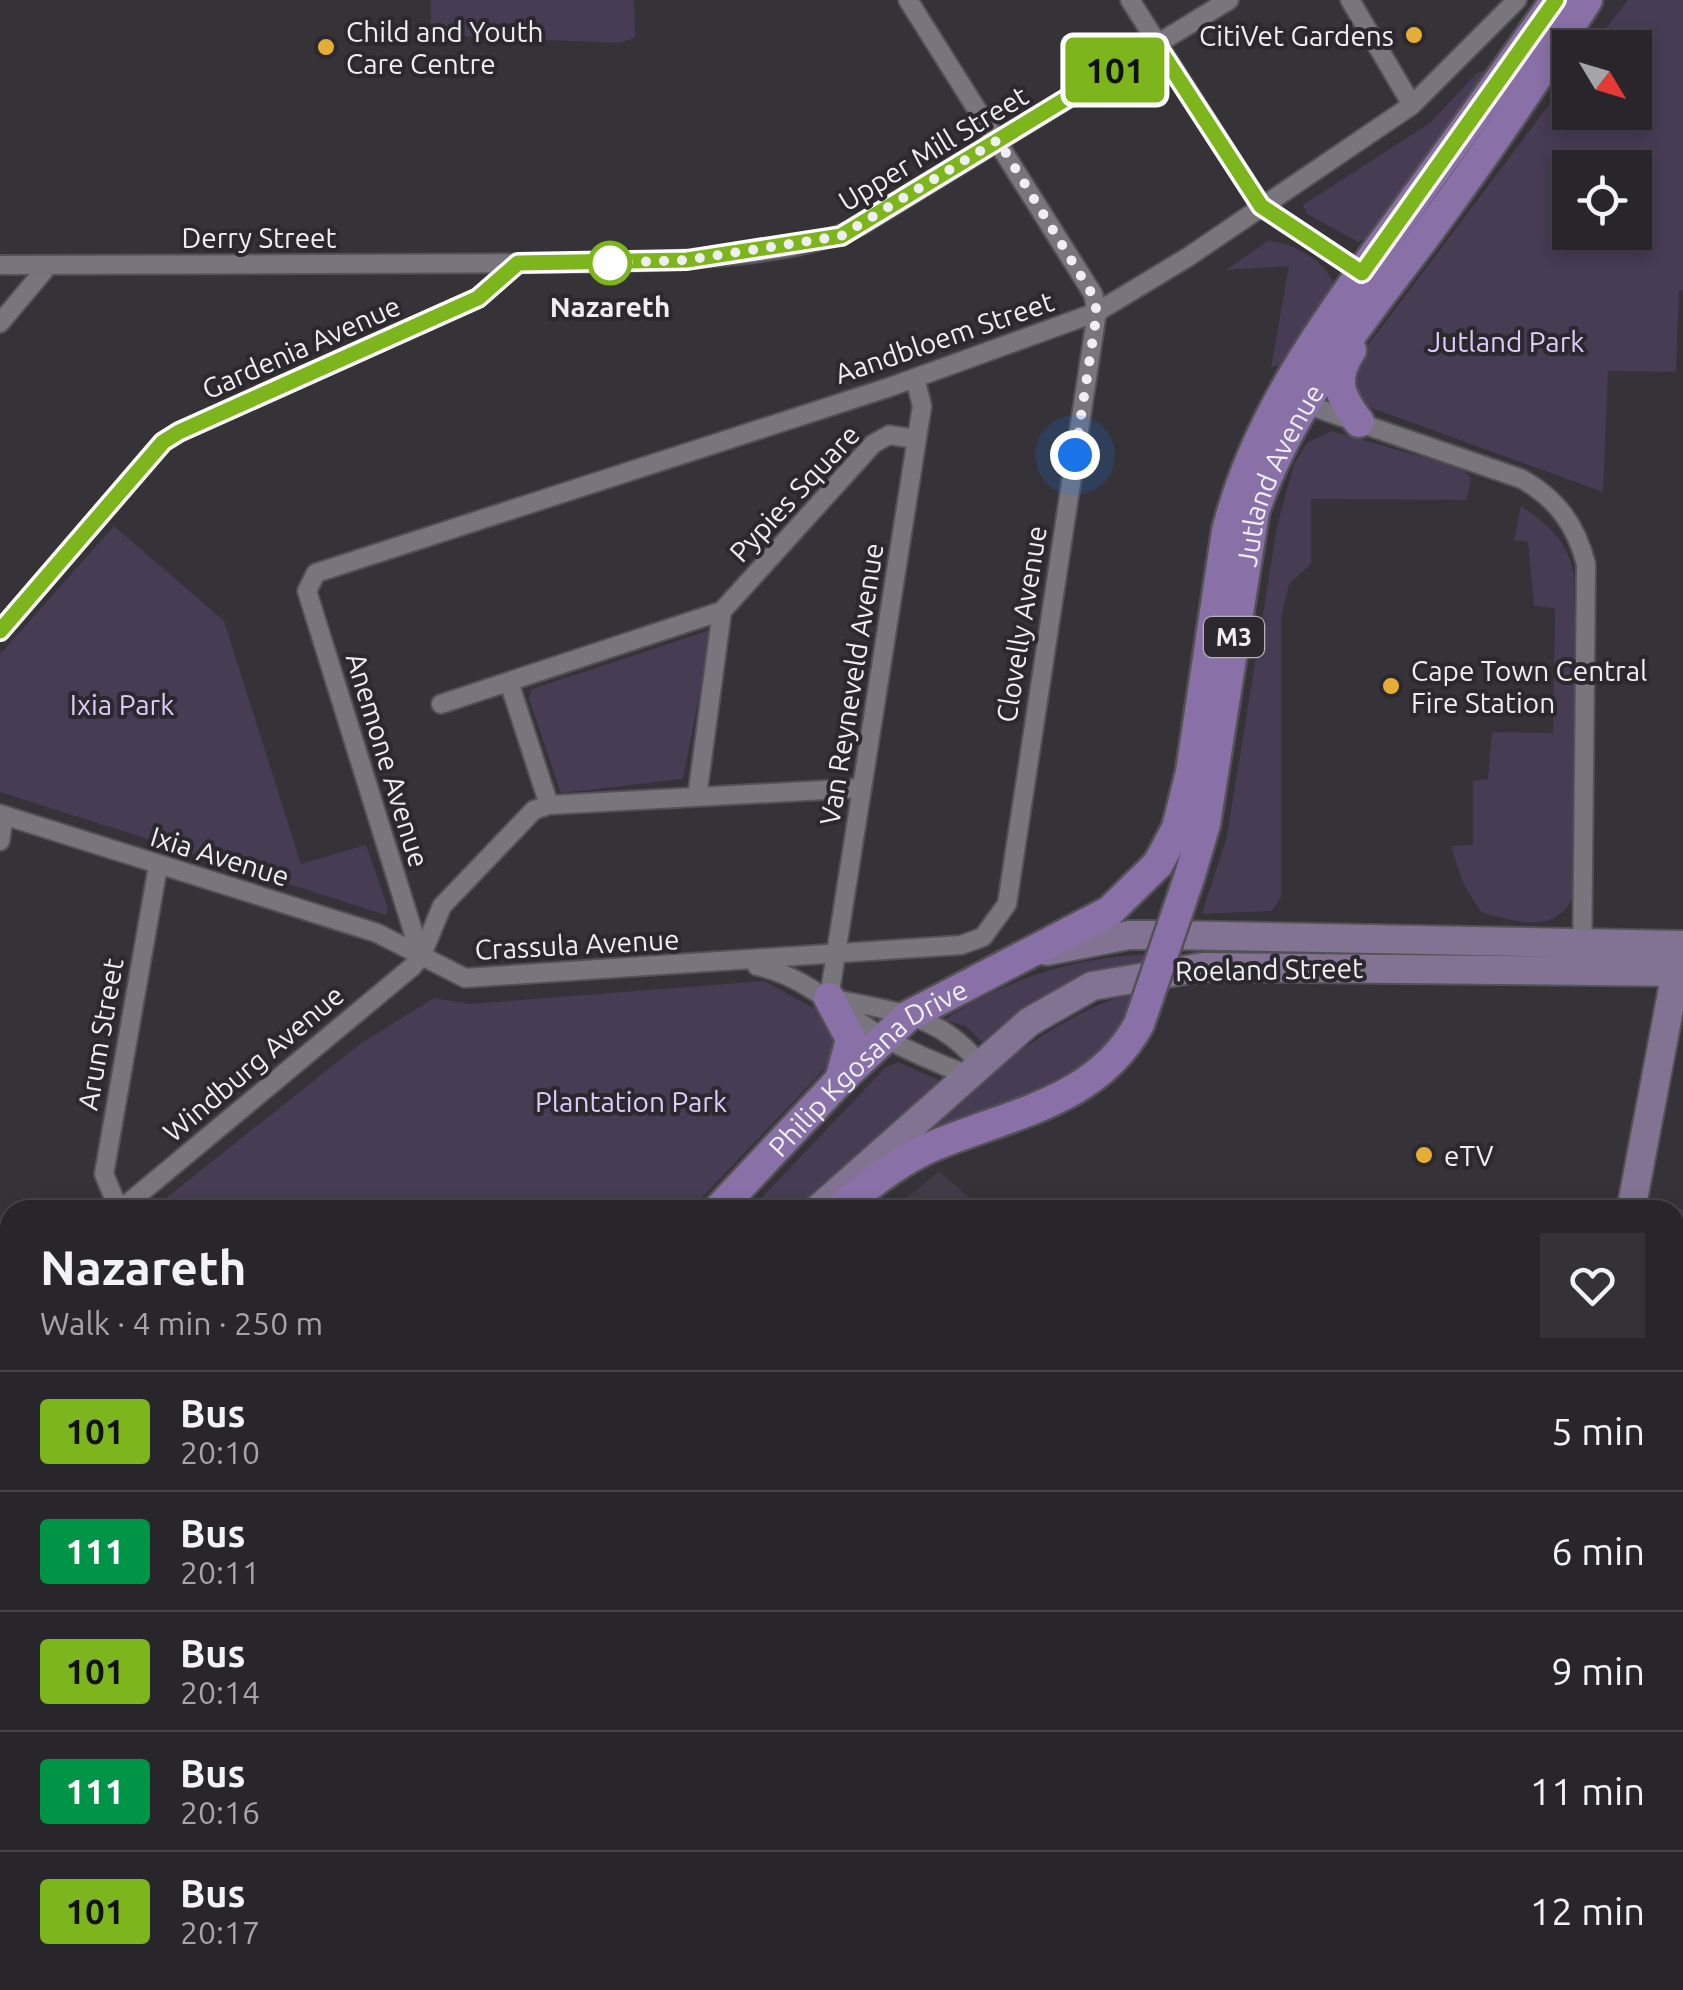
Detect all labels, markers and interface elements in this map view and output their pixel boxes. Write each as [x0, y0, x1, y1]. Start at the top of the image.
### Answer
place label: Child and Youth Care Centre [346, 16, 544, 79]
place label: CitiVet Gardens [1199, 20, 1394, 51]
marker: CitiVet Gardens [1403, 24, 1425, 46]
north arrow [1552, 30, 1652, 130]
map controls [1552, 30, 1652, 250]
marker: Child and Youth Care Centre [315, 36, 337, 58]
line badge: 101 [1058, 38, 1172, 102]
text: 101 [1085, 50, 1145, 90]
street label: Upper Mill Street [833, 79, 1033, 217]
button: locate [1552, 150, 1652, 250]
street label: Derry Street [181, 222, 337, 253]
marker: Nazareth [589, 242, 631, 284]
street label: Aandbloem Street [831, 285, 1057, 389]
street label: Gardenia Avenue [197, 289, 405, 405]
place label: Nazareth [550, 291, 670, 322]
park label: Jutland Park [1428, 326, 1584, 357]
street label: Jutland Avenue [1230, 378, 1329, 569]
street label: Pypies Square [723, 418, 865, 568]
your location [1050, 430, 1100, 480]
street label: Clovelly Avenue [990, 523, 1052, 725]
street label: Van Reyneveld Avenue [813, 541, 889, 827]
road number: M3 [1204, 617, 1264, 657]
street label: Anemone Avenue [341, 649, 435, 871]
place label: Cape Town Central Fire Station [1411, 655, 1647, 718]
marker: Cape Town Central Fire Station [1380, 675, 1402, 697]
park label: Ixia Park [70, 689, 174, 720]
street label: Ixia Avenue [147, 820, 293, 892]
street label: Crassula Avenue [474, 923, 680, 965]
street label: Roeland Street [1175, 952, 1363, 986]
street label: Arum Street [71, 956, 129, 1112]
street label: Philip Kgosana Drive [762, 973, 972, 1162]
street label: Windburg Avenue [157, 979, 349, 1147]
park label: Plantation Park [535, 1086, 727, 1117]
place label: eTV [1444, 1140, 1494, 1171]
marker: eTV [1413, 1144, 1435, 1166]
button: heart [1540, 1233, 1645, 1338]
text: Nazareth [40, 1240, 247, 1294]
text: Walk · 4 min · 250 m [40, 1305, 323, 1341]
text: Bus [180, 1392, 245, 1434]
text: 5 min [1551, 1410, 1645, 1452]
text: 101 [65, 1411, 125, 1451]
text: 20:10 [180, 1434, 260, 1470]
text: Bus [180, 1512, 245, 1554]
text: 6 min [1551, 1530, 1645, 1572]
text: 111 [65, 1531, 125, 1571]
text: 20:11 [180, 1554, 260, 1590]
text: Bus [180, 1632, 245, 1674]
text: 9 min [1551, 1650, 1645, 1692]
text: 101 [65, 1651, 125, 1691]
text: 20:14 [180, 1674, 260, 1710]
text: Bus [180, 1752, 245, 1794]
text: 11 min [1530, 1770, 1645, 1812]
text: 111 [65, 1771, 125, 1811]
text: 20:16 [180, 1794, 260, 1830]
text: Bus [180, 1872, 245, 1914]
text: 12 min [1530, 1890, 1645, 1932]
text: 101 [65, 1891, 125, 1931]
text: 20:17 [180, 1914, 260, 1950]

